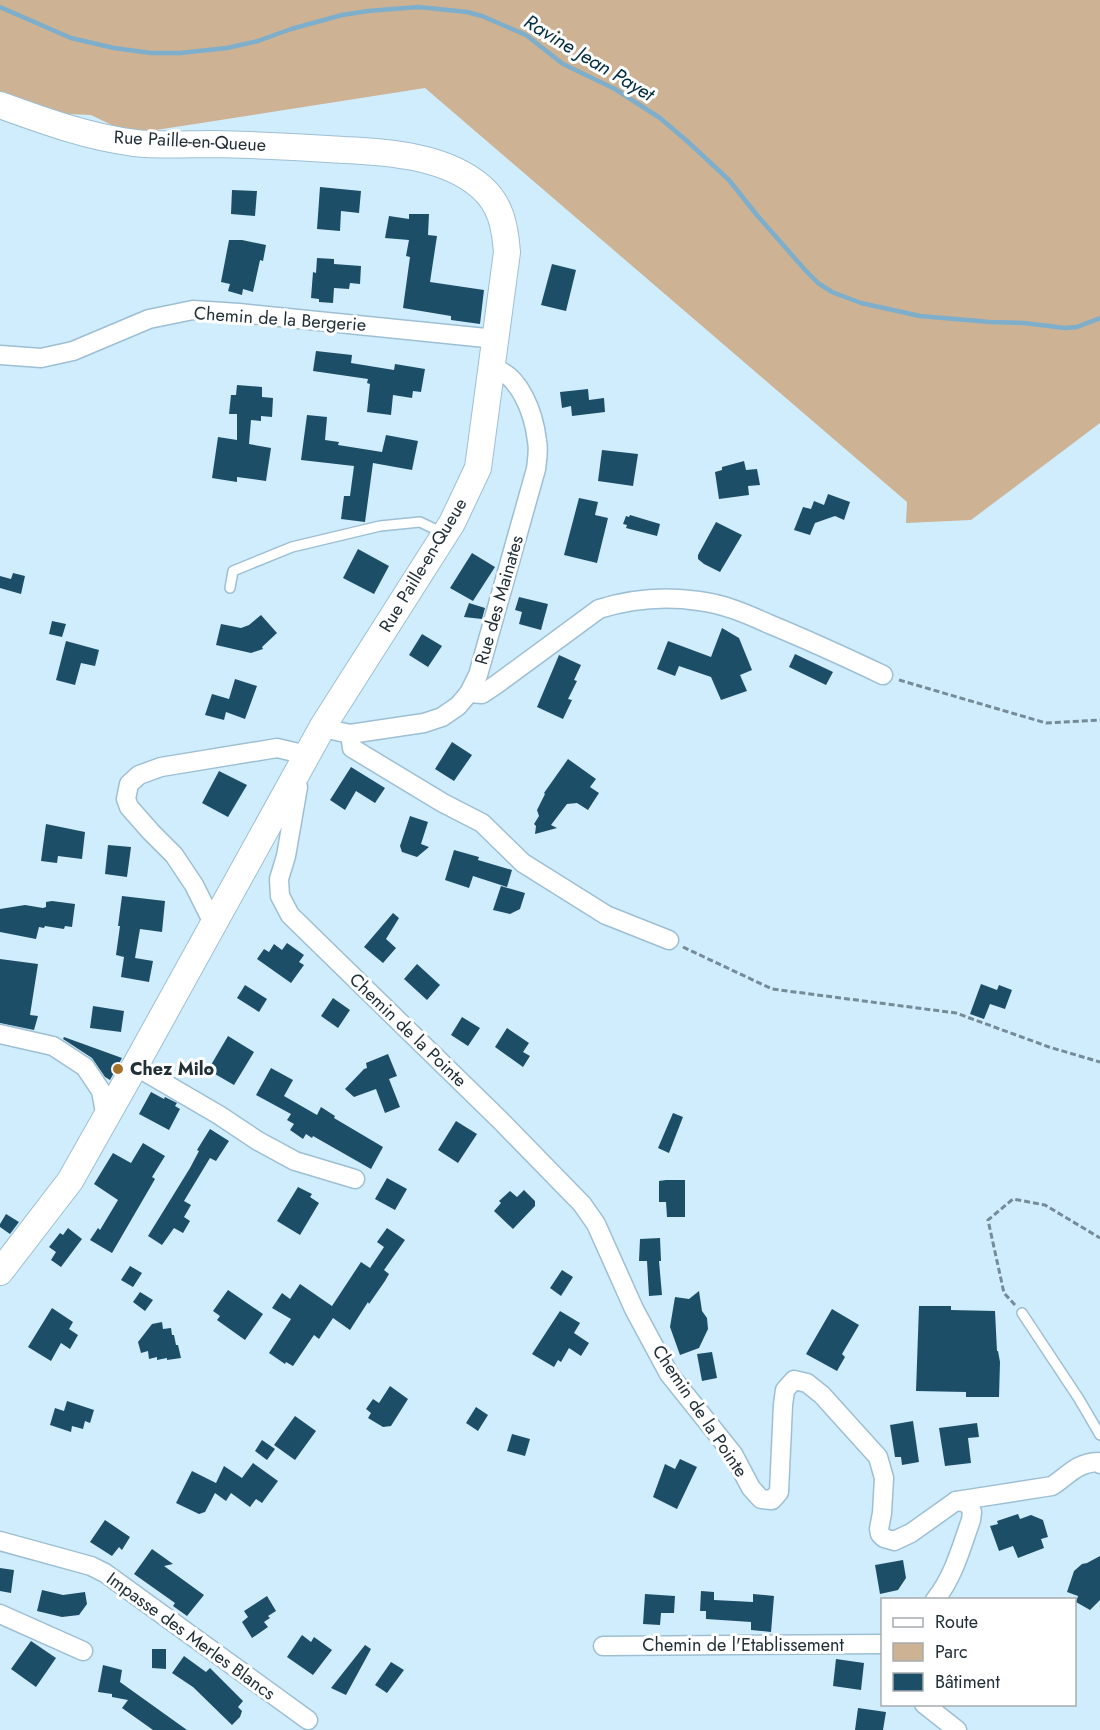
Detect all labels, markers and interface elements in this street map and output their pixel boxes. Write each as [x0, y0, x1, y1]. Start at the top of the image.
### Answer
water label: Ravine Jean Payet [518, 8, 661, 109]
street label: Rue Paille-en-Queue [113, 124, 267, 158]
street label: Chemin de la Bergerie [193, 300, 367, 338]
street label: Rue Paille-en-Queue [373, 493, 473, 637]
street label: Rue des Mainates [468, 532, 530, 668]
street label: Chemin de la Pointe [343, 967, 473, 1093]
place label: Chez Milo [130, 1056, 215, 1082]
marker: Chez Milo [111, 1062, 125, 1076]
street label: Chemin de la Pointe [646, 1340, 754, 1482]
street label: Impasse des Merles Blancs [101, 1566, 281, 1706]
legend [881, 1598, 1076, 1706]
text: Route [935, 1609, 978, 1635]
street label: Chemin de l'Etablissement [642, 1632, 844, 1658]
text: Parc [935, 1639, 968, 1665]
text: Bâtiment [935, 1669, 1001, 1695]

